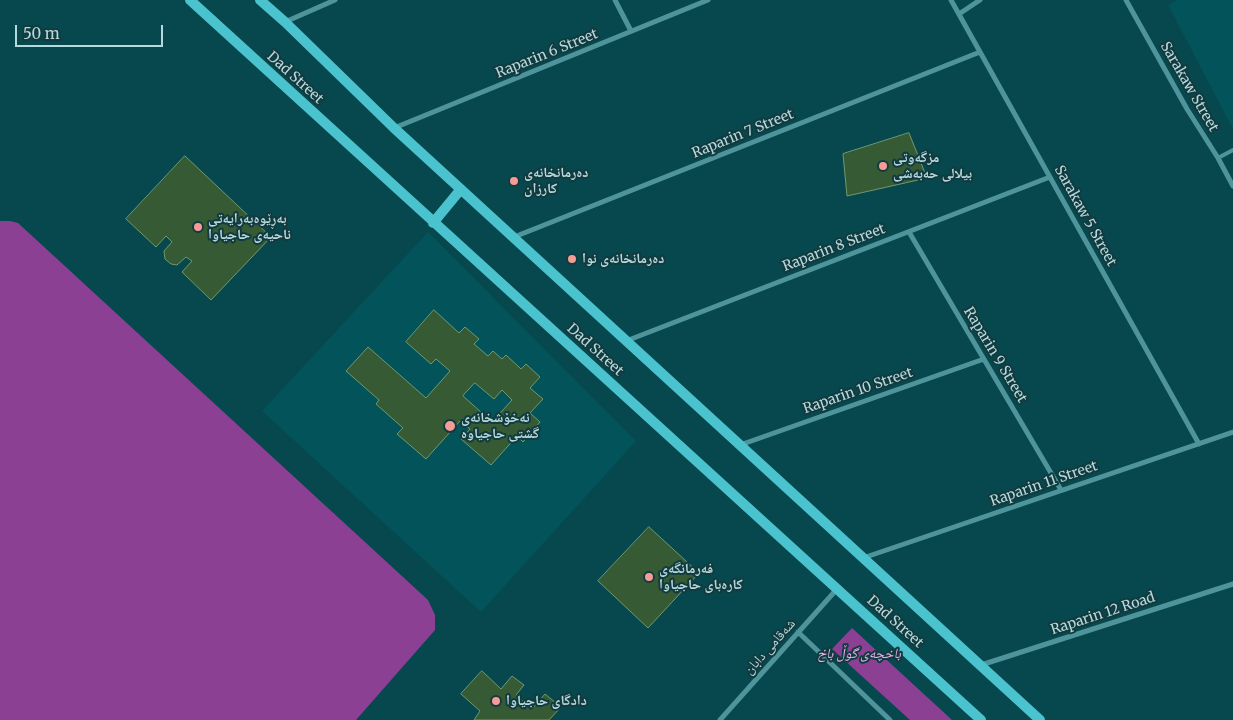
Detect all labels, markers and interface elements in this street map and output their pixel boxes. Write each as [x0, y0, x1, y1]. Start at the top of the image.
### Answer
scale bar [18, 15, 165, 47]
text: 50 m [23, 24, 60, 43]
street label: Raparin 6 Street [493, 26, 601, 82]
street label: Sarakaw Street [1156, 39, 1222, 135]
street label: Dad Street [263, 48, 327, 108]
street label: Raparin 7 Street [690, 106, 796, 162]
place label: مزگەوتی بیلالی حەبەشی [893, 150, 972, 182]
marker: مزگەوتی بیلالی حەبەشی [877, 160, 889, 172]
street label: Sarakaw 5 Street [1050, 163, 1120, 269]
place label: دەرمانخانەی کارزان [524, 165, 588, 198]
marker: دەرمانخانەی کارزان [508, 175, 520, 187]
place label: بەڕێوەبەرایەتی ناحیەی حاجیاوا [208, 211, 291, 243]
marker: بەڕێوەبەرایەتی ناحیەی حاجیاوا [192, 221, 204, 233]
street label: Raparin 8 Street [780, 221, 888, 275]
place label: دەرمانخانەی نوا [582, 251, 664, 267]
marker: دەرمانخانەی نوا [566, 253, 578, 265]
street label: Raparin 9 Street [960, 304, 1030, 406]
street label: Dad Street [563, 320, 627, 380]
street label: Raparin 10 Street [801, 364, 915, 418]
place label: نەخۆشخانەی گشتی حاجیاوە [461, 410, 539, 442]
marker: نەخۆشخانەی گشتی حاجیاوە [443, 419, 457, 433]
street label: Raparin 11 Street [988, 458, 1100, 510]
place label: فەرمانگەی کارەبای حاجیاوا [659, 561, 743, 594]
marker: فەرمانگەی کارەبای حاجیاوا [643, 571, 655, 583]
street label: Raparin 12 Road [1049, 589, 1157, 639]
street label: Dad Street [863, 592, 927, 652]
street label: شەقامی دابان [741, 616, 799, 678]
park label: باخچەی گوڵ باخ [817, 646, 901, 662]
place label: دادگای حاجیاوا [506, 693, 587, 709]
marker: دادگای حاجیاوا [490, 695, 502, 707]

